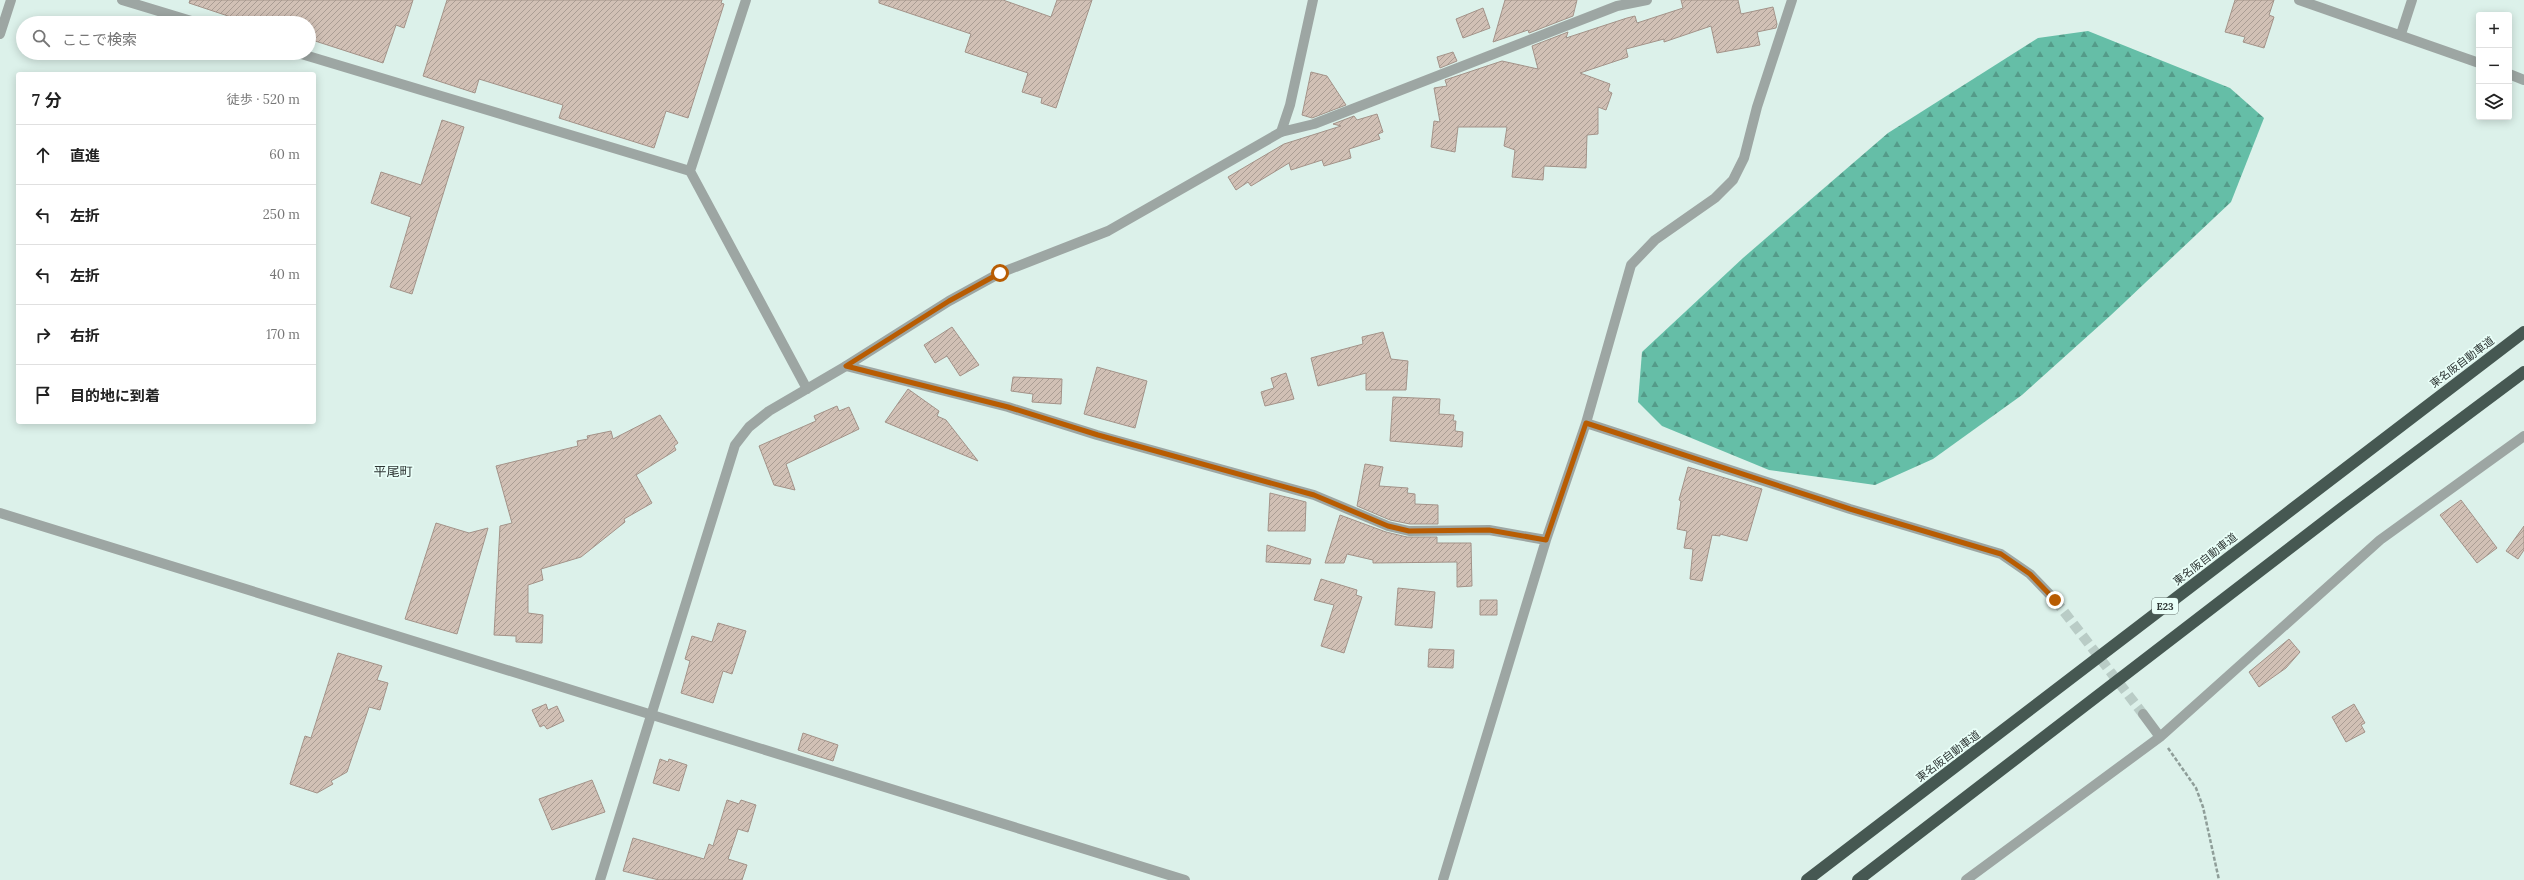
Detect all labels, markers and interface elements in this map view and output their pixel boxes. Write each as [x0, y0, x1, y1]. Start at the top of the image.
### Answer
map controls [2476, 12, 2512, 120]
button: + [2476, 12, 2512, 48]
search box [16, 16, 316, 60]
icon: search [30, 27, 52, 49]
text: ここで検索 [62, 30, 137, 49]
button: − [2476, 48, 2512, 84]
button: layers [2476, 84, 2512, 120]
text: 7 分 [32, 89, 61, 111]
text: 徒歩 · 520 m [227, 91, 300, 108]
icon: ahead [32, 144, 54, 166]
text: 直進 [70, 146, 100, 165]
text: 60 m [269, 146, 300, 163]
icon: left [32, 204, 54, 226]
text: 左折 [70, 206, 100, 225]
text: 250 m [263, 206, 300, 223]
icon: left [32, 264, 54, 286]
route start [991, 264, 1009, 282]
text: 左折 [70, 266, 100, 285]
text: 40 m [270, 266, 300, 283]
icon: right [32, 324, 54, 346]
text: 右折 [70, 326, 100, 345]
text: 170 m [266, 326, 300, 343]
street label: 東名阪自動車道 [2427, 333, 2497, 391]
icon: arrive [32, 384, 54, 406]
text: 目的地に到着 [70, 386, 160, 405]
district label: 平尾町 [373, 463, 413, 480]
street label: 東名阪自動車道 [2170, 530, 2240, 588]
route end [2046, 591, 2064, 609]
road number: E23 [2152, 598, 2178, 614]
street label: 東名阪自動車道 [1913, 727, 1983, 785]

